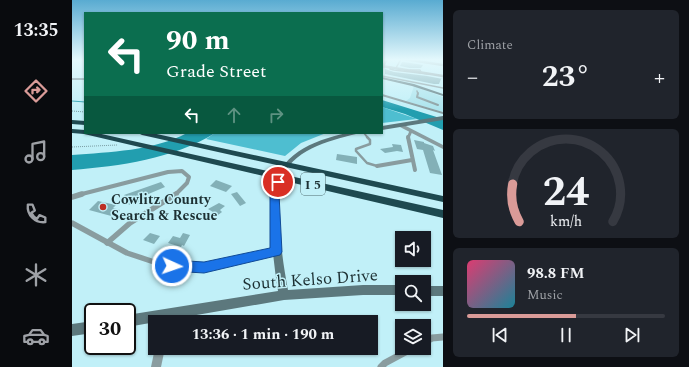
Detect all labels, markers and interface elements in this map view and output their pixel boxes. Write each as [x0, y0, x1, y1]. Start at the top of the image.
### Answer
text: 13:35 [13, 17, 59, 44]
text: 90 m [166, 19, 230, 62]
icon: left [100, 28, 152, 80]
text: Climate [467, 35, 513, 55]
text: 23° [542, 54, 590, 100]
text: Grade Street [166, 58, 266, 85]
text: − [467, 61, 478, 94]
text: + [654, 61, 665, 94]
icon: directions [22, 77, 50, 105]
icon: left [181, 104, 203, 126]
icon: ahead [223, 104, 245, 126]
icon: right [265, 104, 287, 126]
icon: music [22, 138, 50, 166]
text: 24 [543, 160, 589, 223]
pin [261, 165, 295, 199]
icon: arrive [267, 171, 289, 193]
road number: I 5 [301, 173, 325, 195]
place label: Cowlitz County Search & Rescue [111, 189, 218, 226]
icon: phone [22, 200, 50, 228]
marker: Cowlitz County Search & Rescue [98, 202, 108, 212]
text: km/h [550, 210, 582, 232]
map controls [395, 231, 431, 355]
button: sound [395, 231, 431, 267]
position arrow [151, 245, 193, 287]
icon: climate [22, 261, 50, 289]
street label: South Kelso Drive [241, 262, 379, 298]
text: 98.8 FM [527, 262, 584, 285]
button: search [395, 275, 431, 311]
text: Music [527, 285, 563, 305]
speed limit sign: 30 [84, 303, 136, 355]
button: layers [395, 319, 431, 355]
icon: car [22, 322, 50, 350]
text: 13:36 · 1 min · 190 m [192, 323, 334, 346]
icon: previous [489, 324, 511, 346]
icon: pause [555, 324, 577, 346]
icon: next [621, 324, 643, 346]

